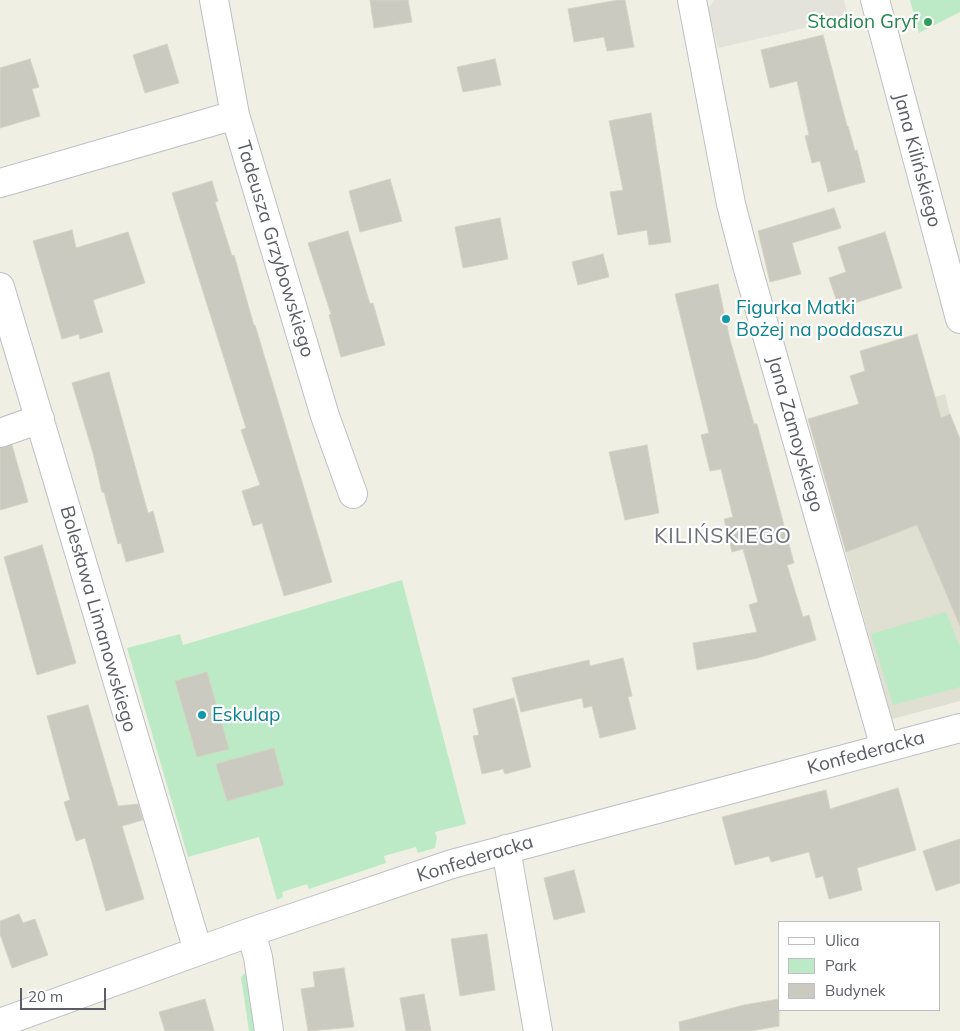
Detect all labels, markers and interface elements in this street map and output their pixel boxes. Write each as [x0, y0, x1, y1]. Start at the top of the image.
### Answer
place label: Stadion Gryf [807, 11, 918, 33]
marker: Stadion Gryf [922, 16, 934, 28]
street label: Jana Kilińskiego [888, 90, 946, 230]
street label: Tadeusza Grzybowskiego [231, 138, 319, 360]
place label: Figurka Matki Bożej na poddaszu [736, 297, 903, 341]
marker: Figurka Matki Bożej na poddaszu [720, 313, 732, 325]
street label: Jana Zamoyskiego [762, 353, 828, 515]
street label: Bolesława Limanowskiego [55, 503, 141, 735]
district label: KILIŃSKIEGO [653, 524, 793, 550]
place label: Eskulap [212, 704, 281, 726]
marker: Eskulap [196, 709, 208, 721]
street label: Konfederacka [805, 726, 927, 780]
street label: Konfederacka [414, 830, 536, 888]
legend [778, 921, 940, 1011]
text: Ulica [825, 931, 859, 950]
text: Park [825, 956, 857, 975]
scale bar [22, 978, 109, 1010]
text: Budynek [825, 981, 886, 1000]
text: 20 m [28, 987, 63, 1006]

